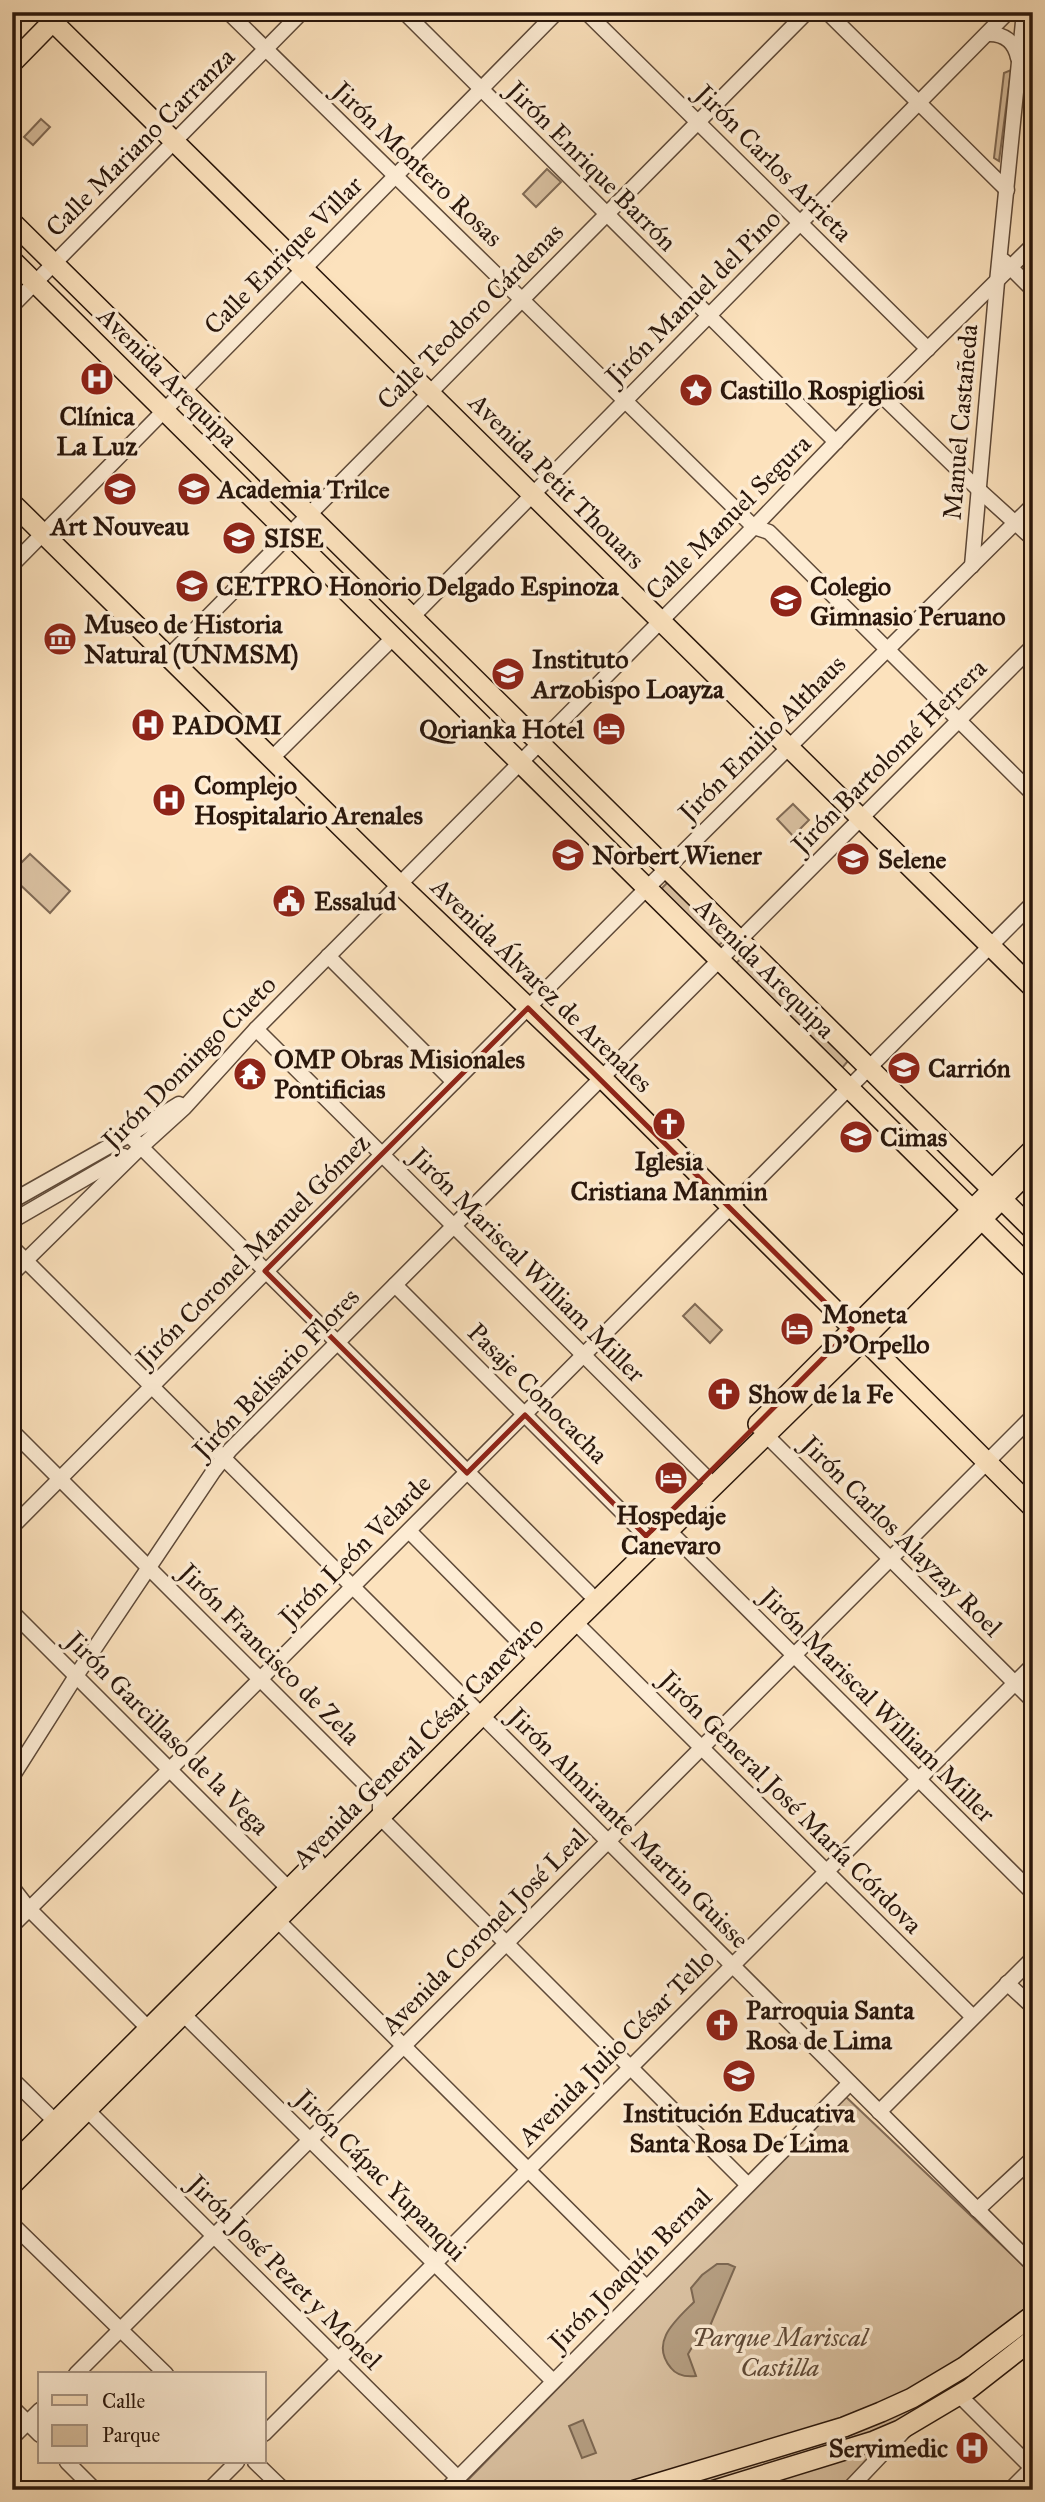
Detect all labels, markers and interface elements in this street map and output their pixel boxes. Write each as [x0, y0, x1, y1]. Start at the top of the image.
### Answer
street label: Calle Mariano Carranza [39, 41, 241, 243]
street label: Jirón Enrique Barrón [498, 72, 684, 258]
street label: Jirón Montero Rosas [324, 73, 510, 253]
street label: Jirón Carlos Arrieta [687, 76, 859, 248]
street label: Calle Enrique Villar [197, 169, 369, 341]
street label: Jirón Manuel del Pino [596, 203, 787, 394]
street label: Calle Teodoro Cárdenas [370, 216, 570, 416]
street label: Avenida Arequipa [90, 299, 245, 454]
street label: Manuel Castañeda [936, 323, 984, 521]
hospital icon: Clínica La Luz [78, 360, 116, 398]
place icon: Castillo Rospigliosi [677, 371, 715, 409]
place label: Castillo Rospigliosi [720, 374, 925, 407]
street label: Avenida Petit Thouars [462, 386, 652, 576]
place label: Clínica La Luz [57, 400, 137, 462]
street label: Calle Manuel Segura [639, 428, 817, 606]
school or university icon: Art Nouveau [101, 470, 139, 508]
school or university icon: Academia Trilce [175, 470, 213, 508]
place label: Academia Trilce [216, 473, 390, 505]
place label: Art Nouveau [49, 510, 189, 542]
school or university icon: SISE [220, 519, 258, 557]
place label: SISE [264, 522, 324, 554]
school or university icon: CETPRO Honorio Delgado Espinoza [173, 567, 211, 605]
place label: CETPRO Honorio Delgado Espinoza [216, 570, 620, 603]
place label: Colegio Gimnasio Peruano [810, 570, 1006, 632]
school or university icon: Colegio Gimnasio Peruano [767, 582, 805, 620]
place label: Museo de Historia Natural (UNMSM) [84, 608, 299, 671]
museum icon: Museo de Historia Natural (UNMSM) [41, 620, 79, 658]
place label: Instituto Arzobispo Loayza [530, 643, 725, 705]
street label: Jirón Emilio Althaus [670, 648, 852, 830]
street label: Jirón Bartolomé Herrera [783, 652, 993, 862]
school or university icon: Instituto Arzobispo Loayza [489, 655, 527, 693]
hospital icon: PADOMI [129, 706, 167, 744]
place label: PADOMI [172, 709, 282, 741]
hotel icon: Qorianka Hotel [590, 710, 628, 748]
place label: Qorianka Hotel [419, 713, 585, 745]
place label: Complejo Hospitalario Arenales [194, 769, 424, 831]
hospital icon: Complejo Hospitalario Arenales [150, 781, 188, 819]
school or university icon: Norbert Wiener [549, 836, 587, 874]
place label: Norbert Wiener [592, 839, 763, 871]
school or university icon: Selene [834, 840, 872, 878]
place label: Selene [878, 843, 947, 875]
street label: Avenida Álvarez de Arenales [424, 870, 659, 1099]
public building icon: Essalud [270, 882, 308, 920]
place label: Essalud [314, 885, 397, 917]
street label: Avenida Arequipa [687, 890, 842, 1045]
street label: Jirón Domingo Cueto [93, 968, 283, 1158]
place label: OMP Obras Misionales Pontificias [274, 1043, 526, 1105]
school or university icon: Carrión [885, 1049, 923, 1087]
place label: Carrión [928, 1052, 1011, 1084]
temple icon: OMP Obras Misionales Pontificias [231, 1055, 269, 1093]
church icon: Iglesia Cristiana Manmin [650, 1105, 688, 1143]
school or university icon: Cimas [837, 1118, 875, 1156]
place label: Cimas [880, 1121, 948, 1153]
street label: Jirón Coronel Manuel Gómez [127, 1126, 377, 1376]
street label: Jirón Mariscal William Miller [402, 1139, 652, 1389]
place label: Iglesia Cristiana Manmin [571, 1145, 768, 1207]
street label: Jirón Belisario Flores [184, 1281, 366, 1467]
place label: Moneta D'Orpello [822, 1298, 930, 1360]
hotel icon: Moneta D'Orpello [778, 1310, 816, 1348]
street label: Pasaje Conocacha [461, 1316, 615, 1470]
church icon: Show de la Fe [705, 1375, 743, 1413]
place label: Show de la Fe [748, 1378, 894, 1410]
street label: Jirón Carlos Alayzay Roel [793, 1427, 1009, 1643]
hotel icon: Hospedaje Canevaro [652, 1459, 690, 1497]
street label: Jirón León Velarde [270, 1467, 438, 1635]
place label: Hospedaje Canevaro [616, 1499, 726, 1561]
street label: Jirón Francisco de Zela [170, 1554, 367, 1751]
street label: Jirón Mariscal William Miller [752, 1579, 1002, 1829]
street label: Avenida General César Canevaro [285, 1610, 550, 1875]
street label: Jirón Garcillaso de la Vega [57, 1622, 276, 1841]
street label: Jirón General José María Córdova [651, 1662, 929, 1940]
street label: Jirón Almirante Martin Guisse [500, 1699, 756, 1955]
street label: Avenida Coronel José Leal [373, 1821, 594, 2042]
street label: Avenida Julio César Tello [510, 1942, 721, 2153]
place label: Parroquia Santa Rosa de Lima [746, 1994, 915, 2056]
church icon: Parroquia Santa Rosa de Lima [703, 2006, 741, 2044]
school or university icon: Institución Educativa Santa Rosa De Lima [720, 2057, 758, 2095]
street label: Jirón Cápac Yupanqui [286, 2080, 473, 2267]
place label: Institución Educativa Santa Rosa De Lima [623, 2097, 856, 2159]
street label: Jirón José Pezet y Monel [179, 2166, 389, 2376]
street label: Jirón Joaquín Bernal [540, 2181, 718, 2359]
park label: Parque Mariscal Castilla [692, 2321, 870, 2383]
legend [38, 2372, 266, 2464]
text: Calle [102, 2388, 145, 2414]
text: Parque [102, 2422, 161, 2448]
hospital icon: Servimedic [953, 2429, 991, 2467]
place label: Servimedic [829, 2432, 948, 2464]

